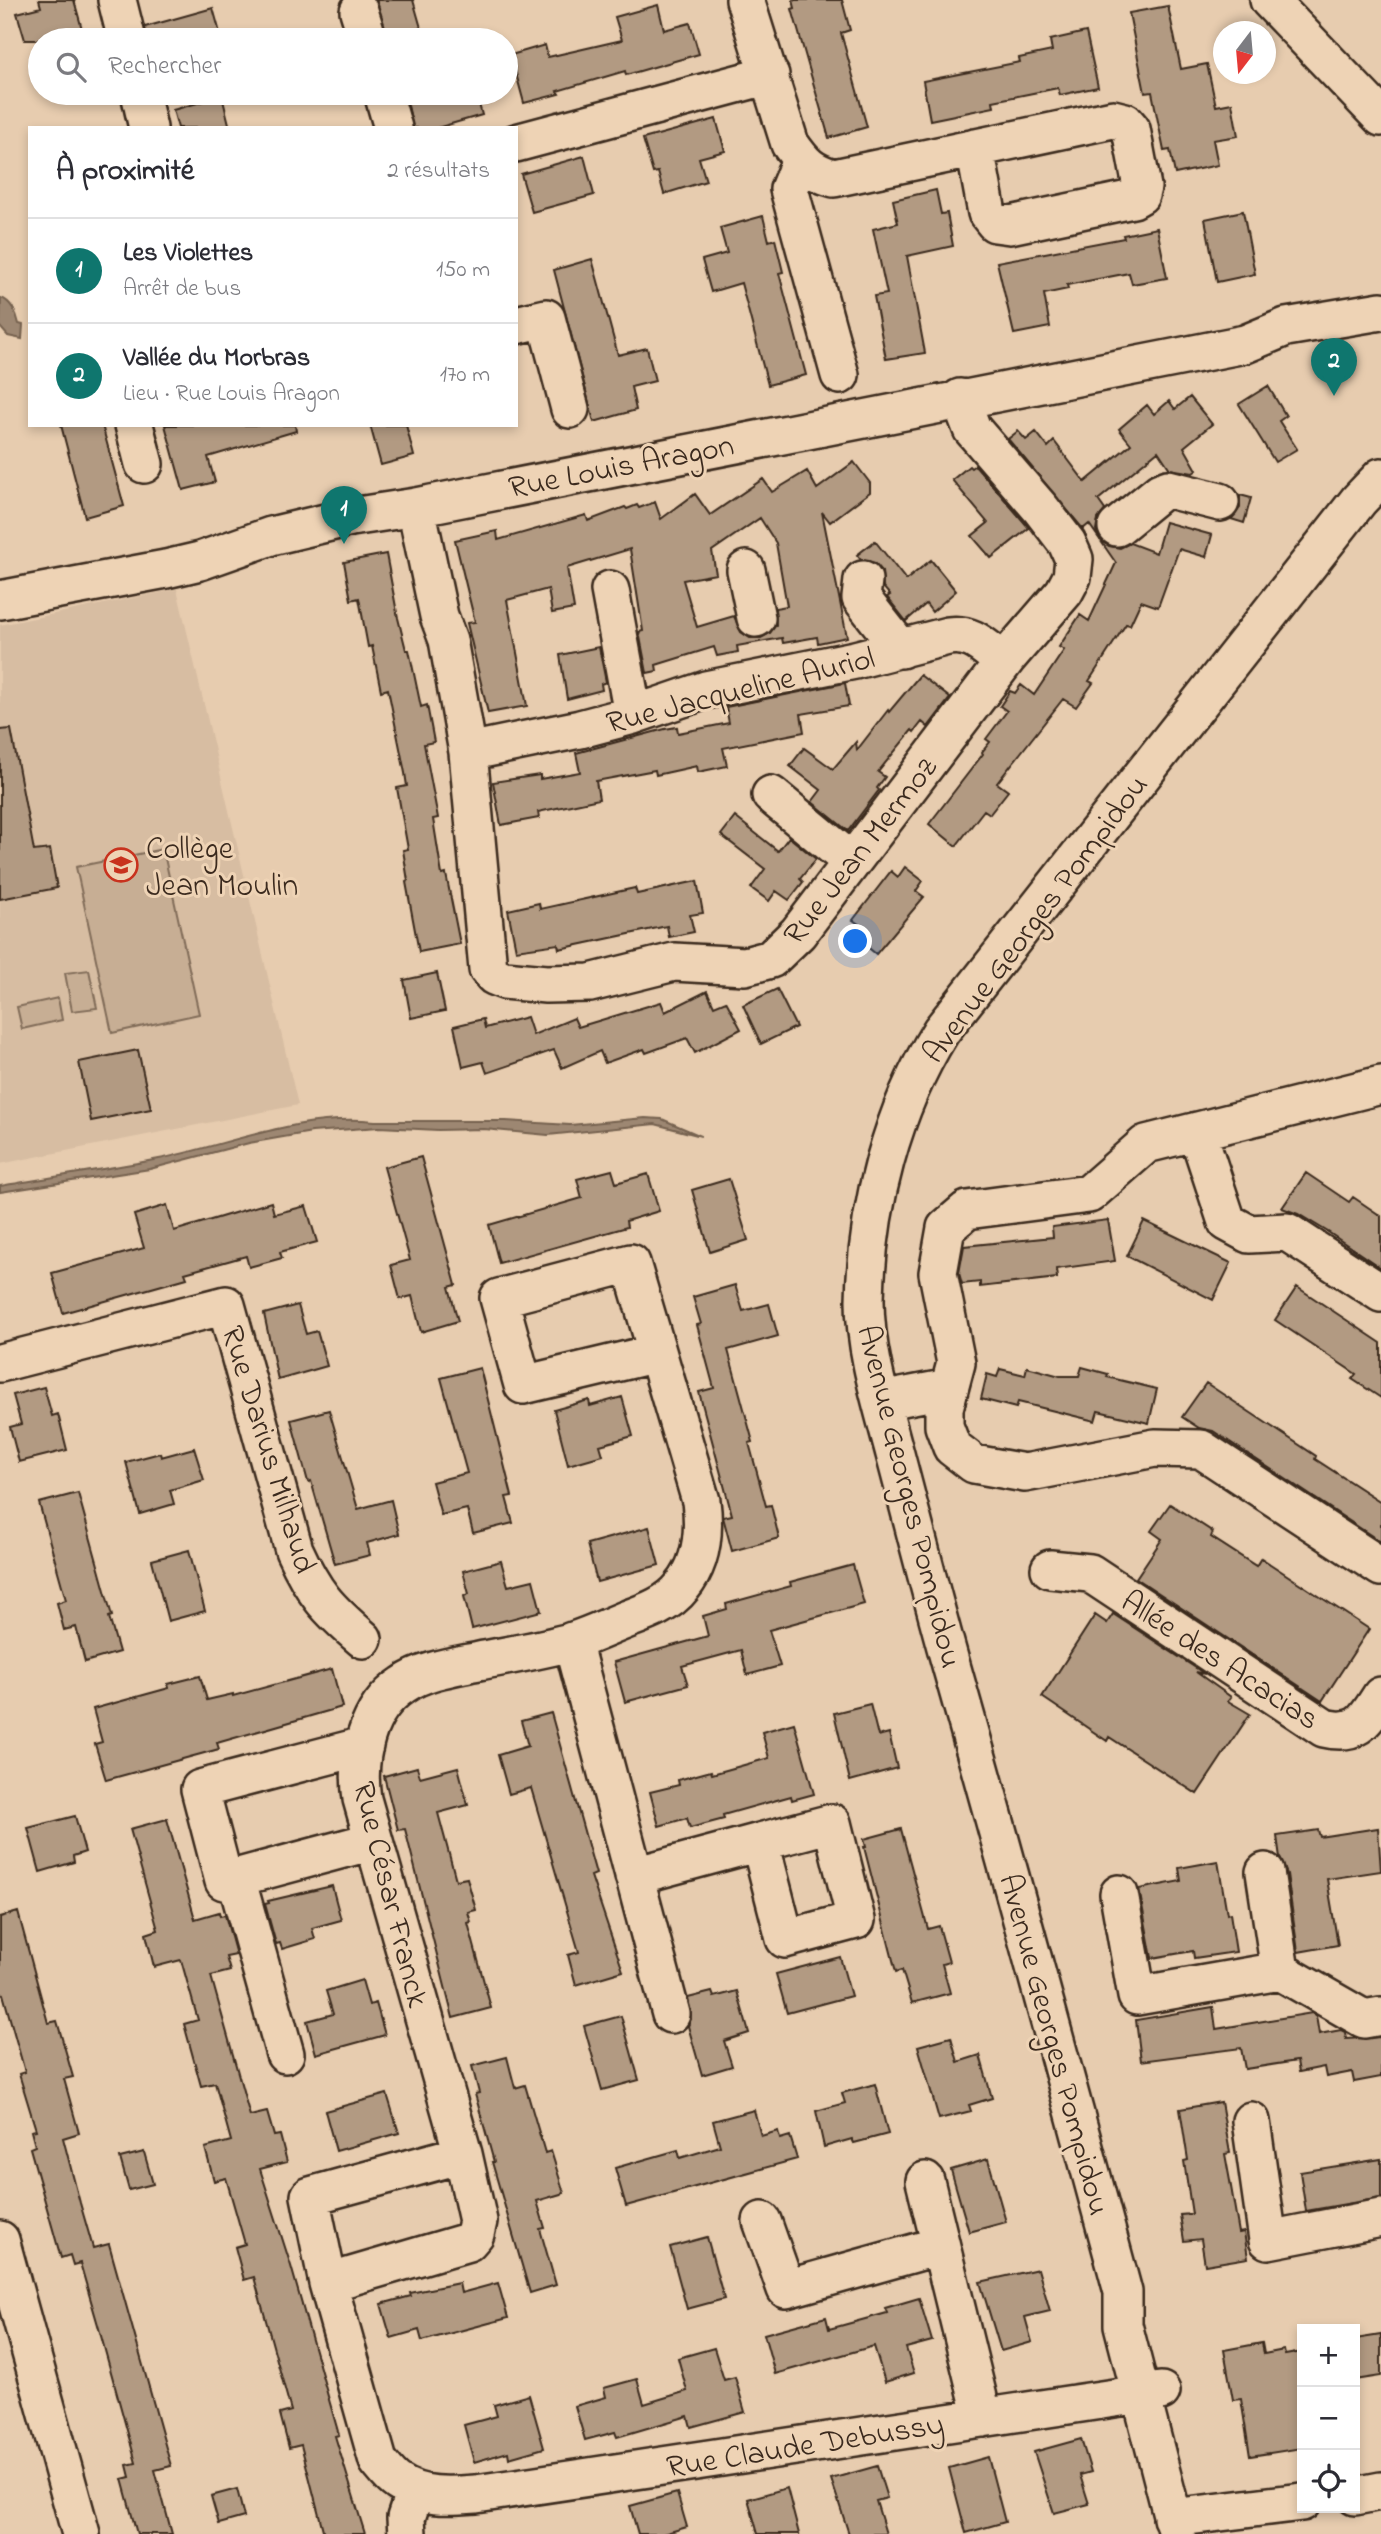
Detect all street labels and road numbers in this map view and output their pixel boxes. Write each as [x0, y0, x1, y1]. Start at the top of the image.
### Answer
street label: Rue Louis Aragon [505, 424, 738, 513]
street label: Rue Jacqueline Auriol [602, 636, 880, 748]
street label: Rue Jean Mermoz [773, 747, 951, 956]
street label: Avenue Georges Pompidou [912, 766, 1161, 1075]
street label: Rue Darius Milhaud [207, 1321, 327, 1580]
street label: Avenue Georges Pompidou [842, 1321, 973, 1673]
street label: Allée des Acacias [1110, 1580, 1328, 1744]
street label: Rue César Franck [338, 1777, 440, 2014]
street label: Avenue Georges Pompidou [984, 1869, 1121, 2221]
street label: Rue Claude Debussy [663, 2402, 948, 2493]

